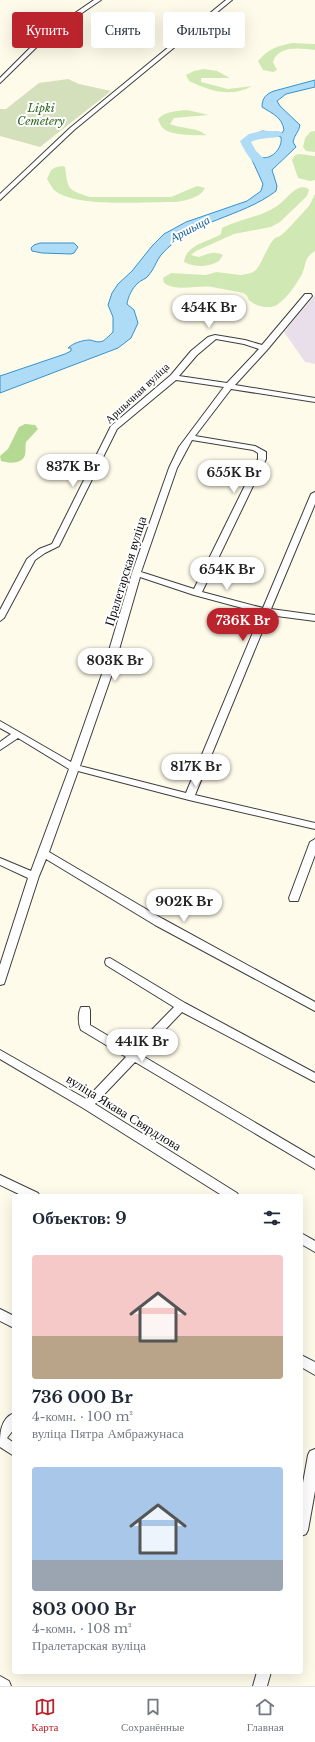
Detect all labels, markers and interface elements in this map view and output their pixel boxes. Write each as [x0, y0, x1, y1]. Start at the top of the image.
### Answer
chip: Купить [12, 12, 83, 48]
chip: Снять [91, 12, 155, 48]
chip: Фильтры [163, 12, 245, 48]
park label: Lipki Cemetery [17, 101, 65, 128]
water label: Аршыца [167, 212, 212, 246]
pin: 454K Br [172, 295, 246, 329]
text: 454K Br [181, 299, 237, 316]
street label: Аршычная вуліца [102, 360, 172, 426]
pin: 837K Br [36, 454, 110, 488]
text: 837K Br [46, 458, 100, 475]
pin: 655K Br [197, 460, 271, 494]
text: 655K Br [207, 464, 261, 481]
street label: Пралетарская вуліца [101, 514, 150, 628]
pin: 654K Br [190, 557, 264, 591]
text: 654K Br [199, 561, 255, 578]
pin: 736K Br [206, 608, 280, 642]
text: 736K Br [216, 612, 270, 629]
pin: 803K Br [78, 648, 152, 682]
text: 803K Br [86, 652, 144, 669]
pin: 817K Br [159, 754, 233, 788]
text: 817K Br [170, 758, 222, 775]
pin: 902K Br [147, 889, 221, 923]
text: 902K Br [155, 893, 213, 910]
pin: 441K Br [105, 1029, 179, 1063]
text: 441K Br [115, 1033, 169, 1050]
street label: вуліца Якава Свярдлова [63, 1070, 185, 1155]
icon: filters [261, 1207, 283, 1229]
text: Объектов: 9 [32, 1208, 127, 1229]
icon: home [122, 1281, 194, 1353]
text: 736 000 Br [32, 1387, 133, 1408]
text: 4-комн. · 100 m² [32, 1408, 133, 1425]
text: вуліца Пятра Амбражунаса [32, 1425, 184, 1442]
icon: home [122, 1493, 194, 1565]
text: 803 000 Br [32, 1599, 136, 1620]
text: 4-комн. · 108 m² [32, 1620, 132, 1637]
text: Пралетарская вуліца [32, 1637, 146, 1654]
tab: Карта [31, 1696, 59, 1734]
tab: Сохранённые [121, 1696, 184, 1734]
tab: Главная [247, 1696, 284, 1734]

